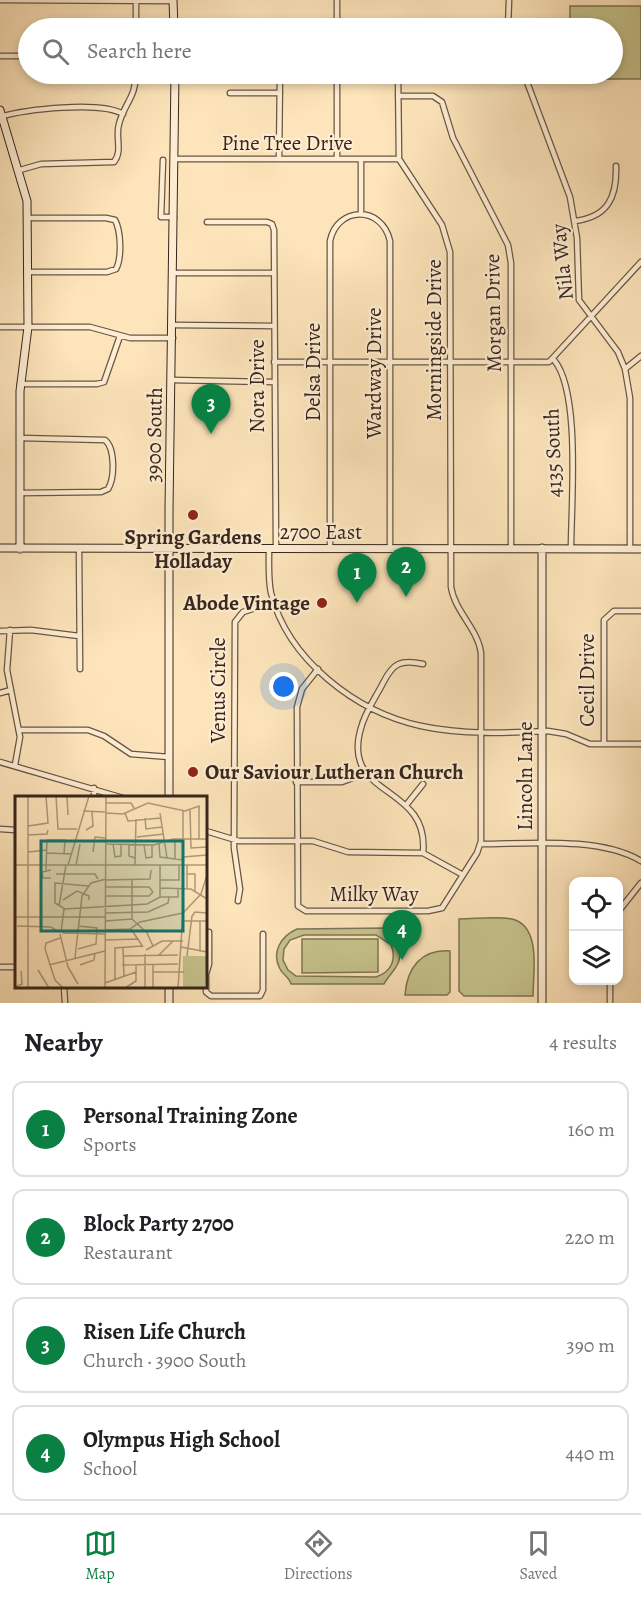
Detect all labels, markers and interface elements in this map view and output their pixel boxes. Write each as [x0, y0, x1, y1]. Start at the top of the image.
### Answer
search box [18, 18, 623, 84]
icon: search [39, 35, 72, 68]
text: Search here [87, 36, 192, 66]
street label: Pine Tree Drive [221, 129, 353, 157]
street label: Nila Way [544, 222, 580, 302]
street label: Morgan Drive [478, 253, 508, 373]
street label: Morningside Drive [420, 259, 448, 421]
street label: Wardway Drive [360, 307, 388, 440]
street label: Delsa Drive [299, 323, 327, 421]
street label: Nora Drive [243, 339, 271, 433]
pin: 3 [192, 384, 230, 434]
street label: 3900 South [139, 387, 169, 483]
street label: 4135 South [537, 408, 569, 498]
marker: Spring Gardens Holladay [186, 508, 200, 522]
street label: 2700 East [280, 518, 362, 546]
place label: Spring Gardens Holladay [125, 523, 261, 575]
pin: 2 [386, 548, 426, 597]
pin: 1 [338, 554, 376, 603]
place label: Abode Vintage [182, 589, 310, 617]
marker: Abode Vintage [315, 596, 329, 610]
street label: Cecil Drive [573, 633, 601, 727]
street label: Venus Circle [204, 637, 232, 744]
your location [269, 672, 298, 701]
street label: Lincoln Lane [511, 721, 539, 831]
place label: Our Saviour Lutheran Church [205, 758, 464, 786]
marker: Our Saviour Lutheran Church [186, 765, 200, 779]
inset map [15, 796, 207, 988]
map controls [569, 877, 623, 985]
button: locate [569, 877, 623, 931]
street label: Milky Way [329, 880, 419, 908]
pin: 4 [382, 910, 422, 960]
button: layers [569, 931, 623, 985]
text: Nearby [24, 1025, 103, 1060]
text: 4 results [549, 1029, 617, 1056]
text: Personal Training Zone [83, 1101, 298, 1131]
text: 1 [42, 1116, 49, 1143]
text: 160 m [568, 1116, 615, 1143]
text: Sports [83, 1131, 136, 1158]
text: Block Party 2700 [83, 1209, 234, 1239]
text: 2 [41, 1224, 50, 1251]
text: 220 m [565, 1224, 615, 1251]
text: Restaurant [83, 1239, 173, 1266]
text: Risen Life Church [83, 1317, 246, 1347]
text: 3 [41, 1332, 50, 1359]
text: 390 m [566, 1332, 615, 1359]
text: Church · 3900 South [83, 1347, 246, 1374]
text: Olympus High School [83, 1425, 280, 1455]
text: 4 [41, 1440, 50, 1467]
text: 440 m [566, 1440, 615, 1467]
text: School [83, 1455, 137, 1482]
tab: Map [84, 1527, 117, 1585]
tab: Directions [284, 1527, 352, 1585]
tab: Saved [519, 1527, 557, 1585]

